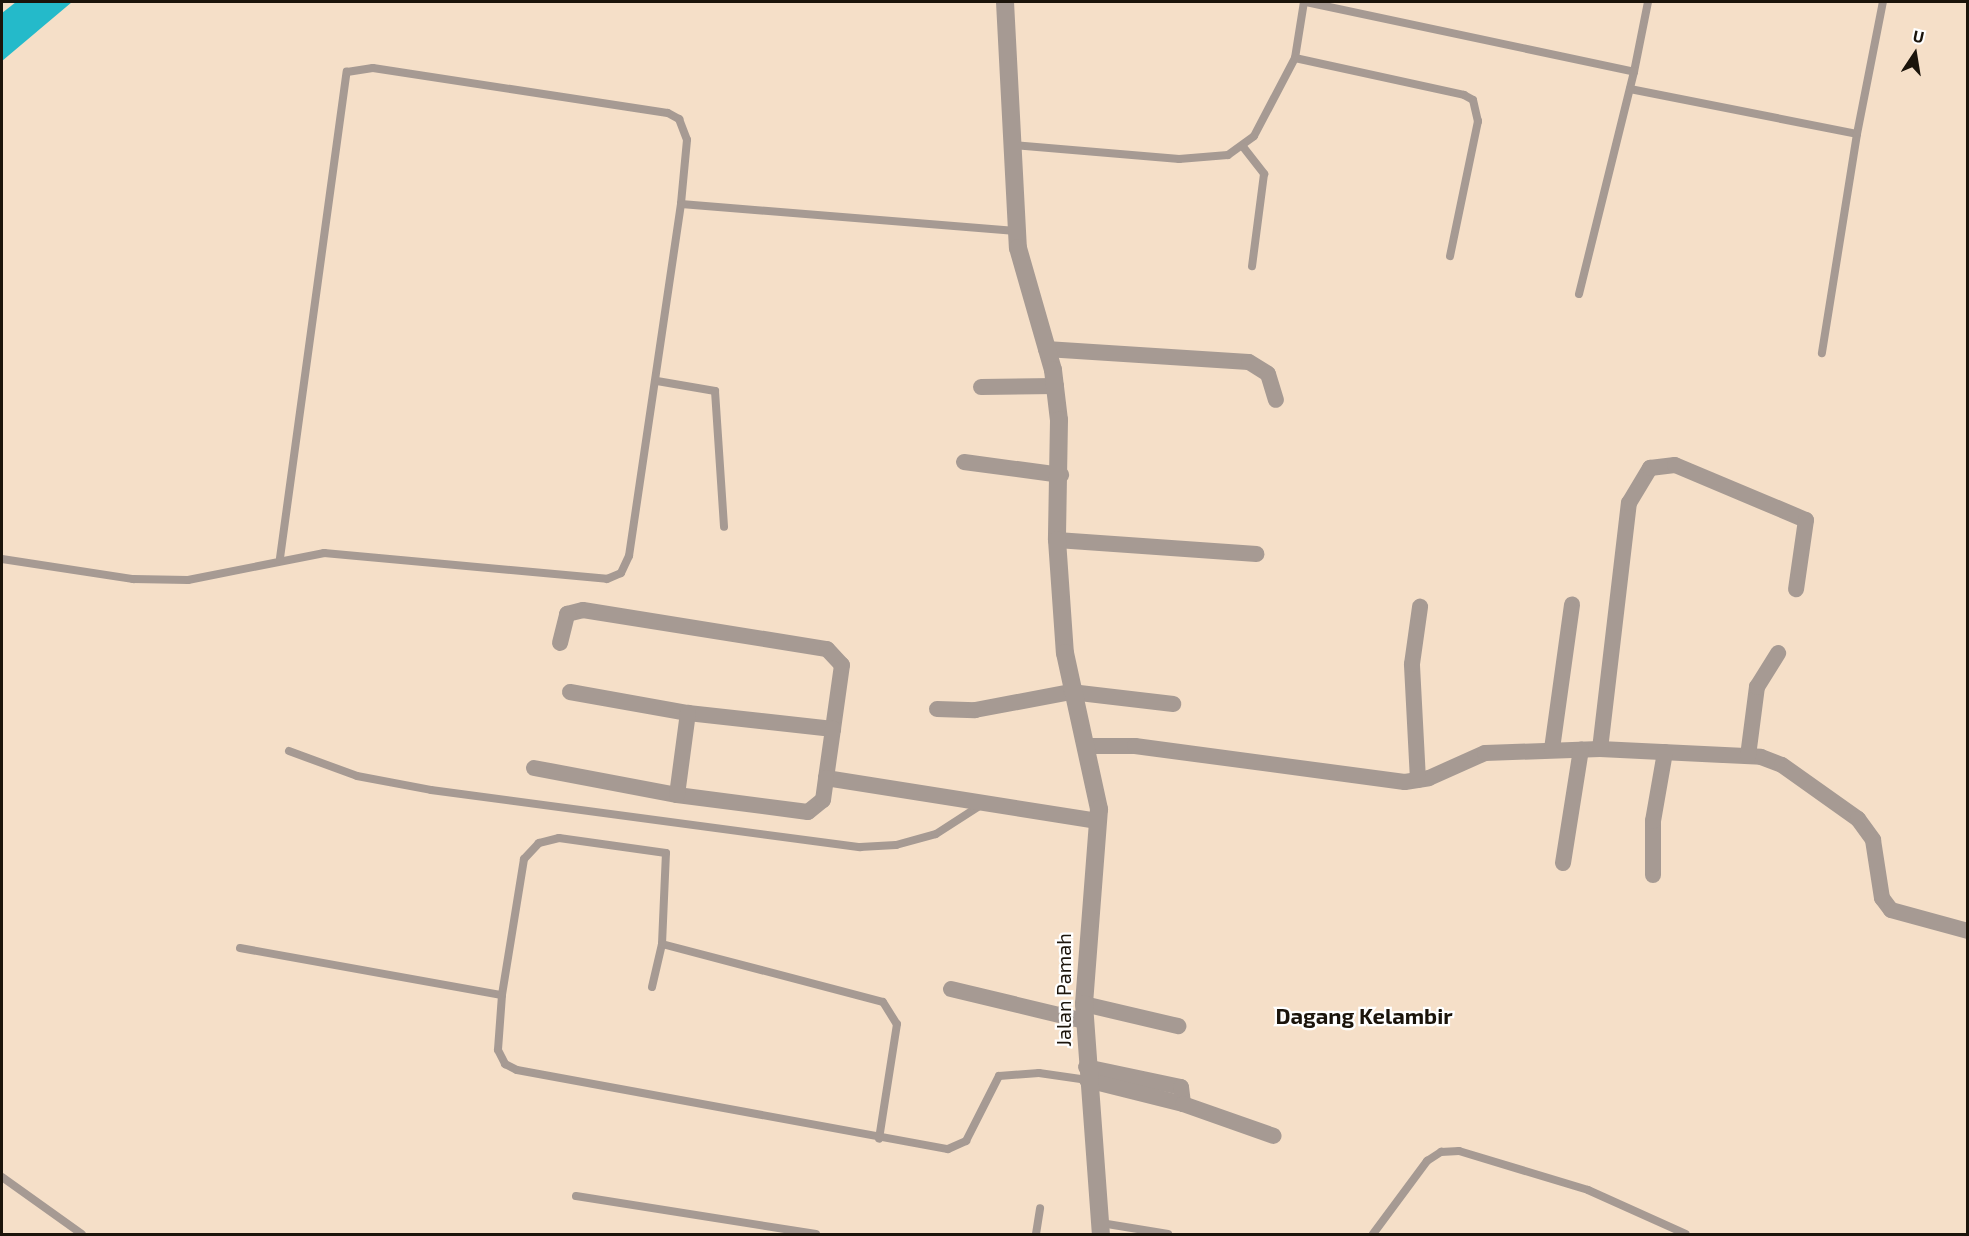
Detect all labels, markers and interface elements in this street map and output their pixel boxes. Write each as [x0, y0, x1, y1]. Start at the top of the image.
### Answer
north arrow [1885, 24, 1945, 84]
text: U [1911, 25, 1926, 46]
street label: Jalan Pamah [1051, 933, 1075, 1047]
district label: Dagang Kelambir [1275, 1003, 1453, 1029]

